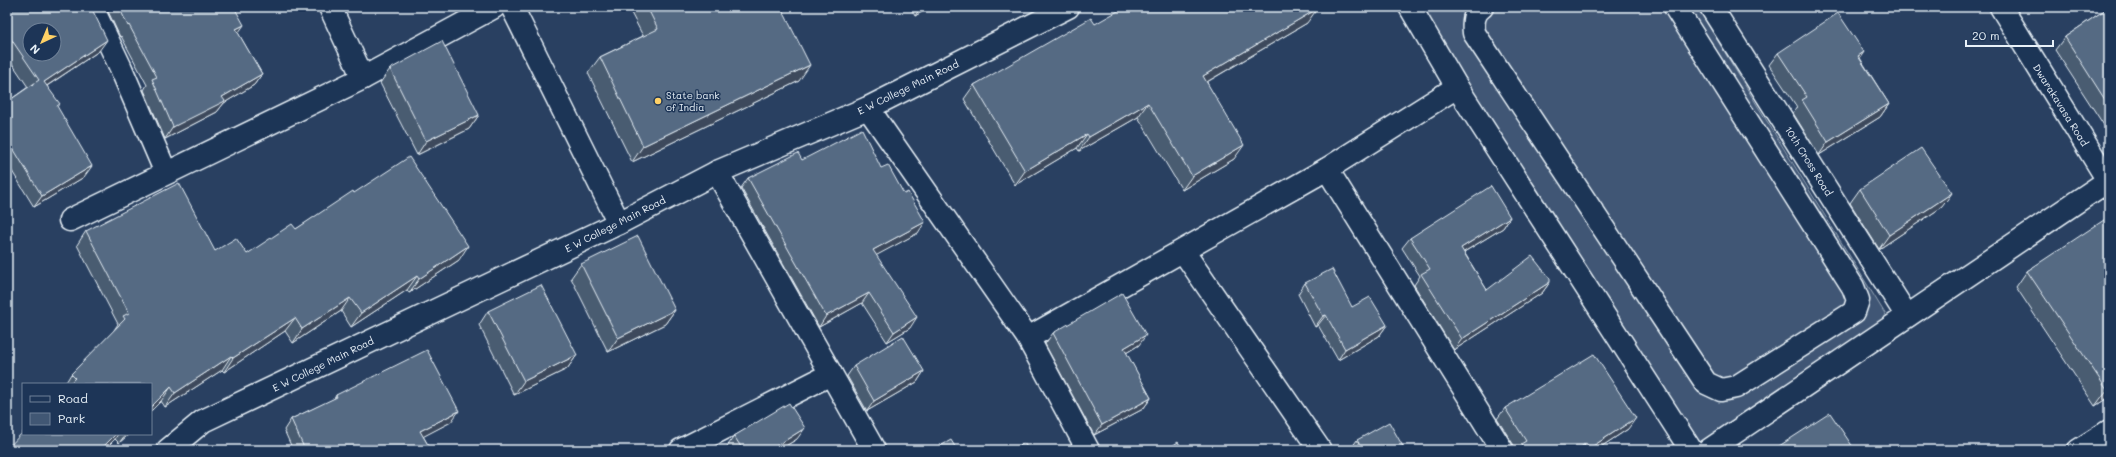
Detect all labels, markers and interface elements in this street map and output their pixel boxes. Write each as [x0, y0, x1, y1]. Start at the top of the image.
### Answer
north arrow [22, 22, 62, 62]
scale bar [1966, 22, 2053, 48]
text: 20 m [1972, 27, 2000, 43]
text: N [26, 41, 43, 58]
street label: E W College Main Road [855, 56, 961, 118]
street label: Dwarakavasa Road [2030, 61, 2092, 149]
place label: State bank of India [666, 88, 720, 114]
marker: State bank of India [653, 96, 663, 106]
street label: 10th Cross Road [1782, 123, 1836, 199]
street label: E W College Main Road [562, 192, 668, 256]
street label: E W College Main Road [270, 333, 376, 395]
legend [22, 383, 152, 435]
text: Road [58, 390, 88, 406]
text: Park [58, 410, 85, 426]

